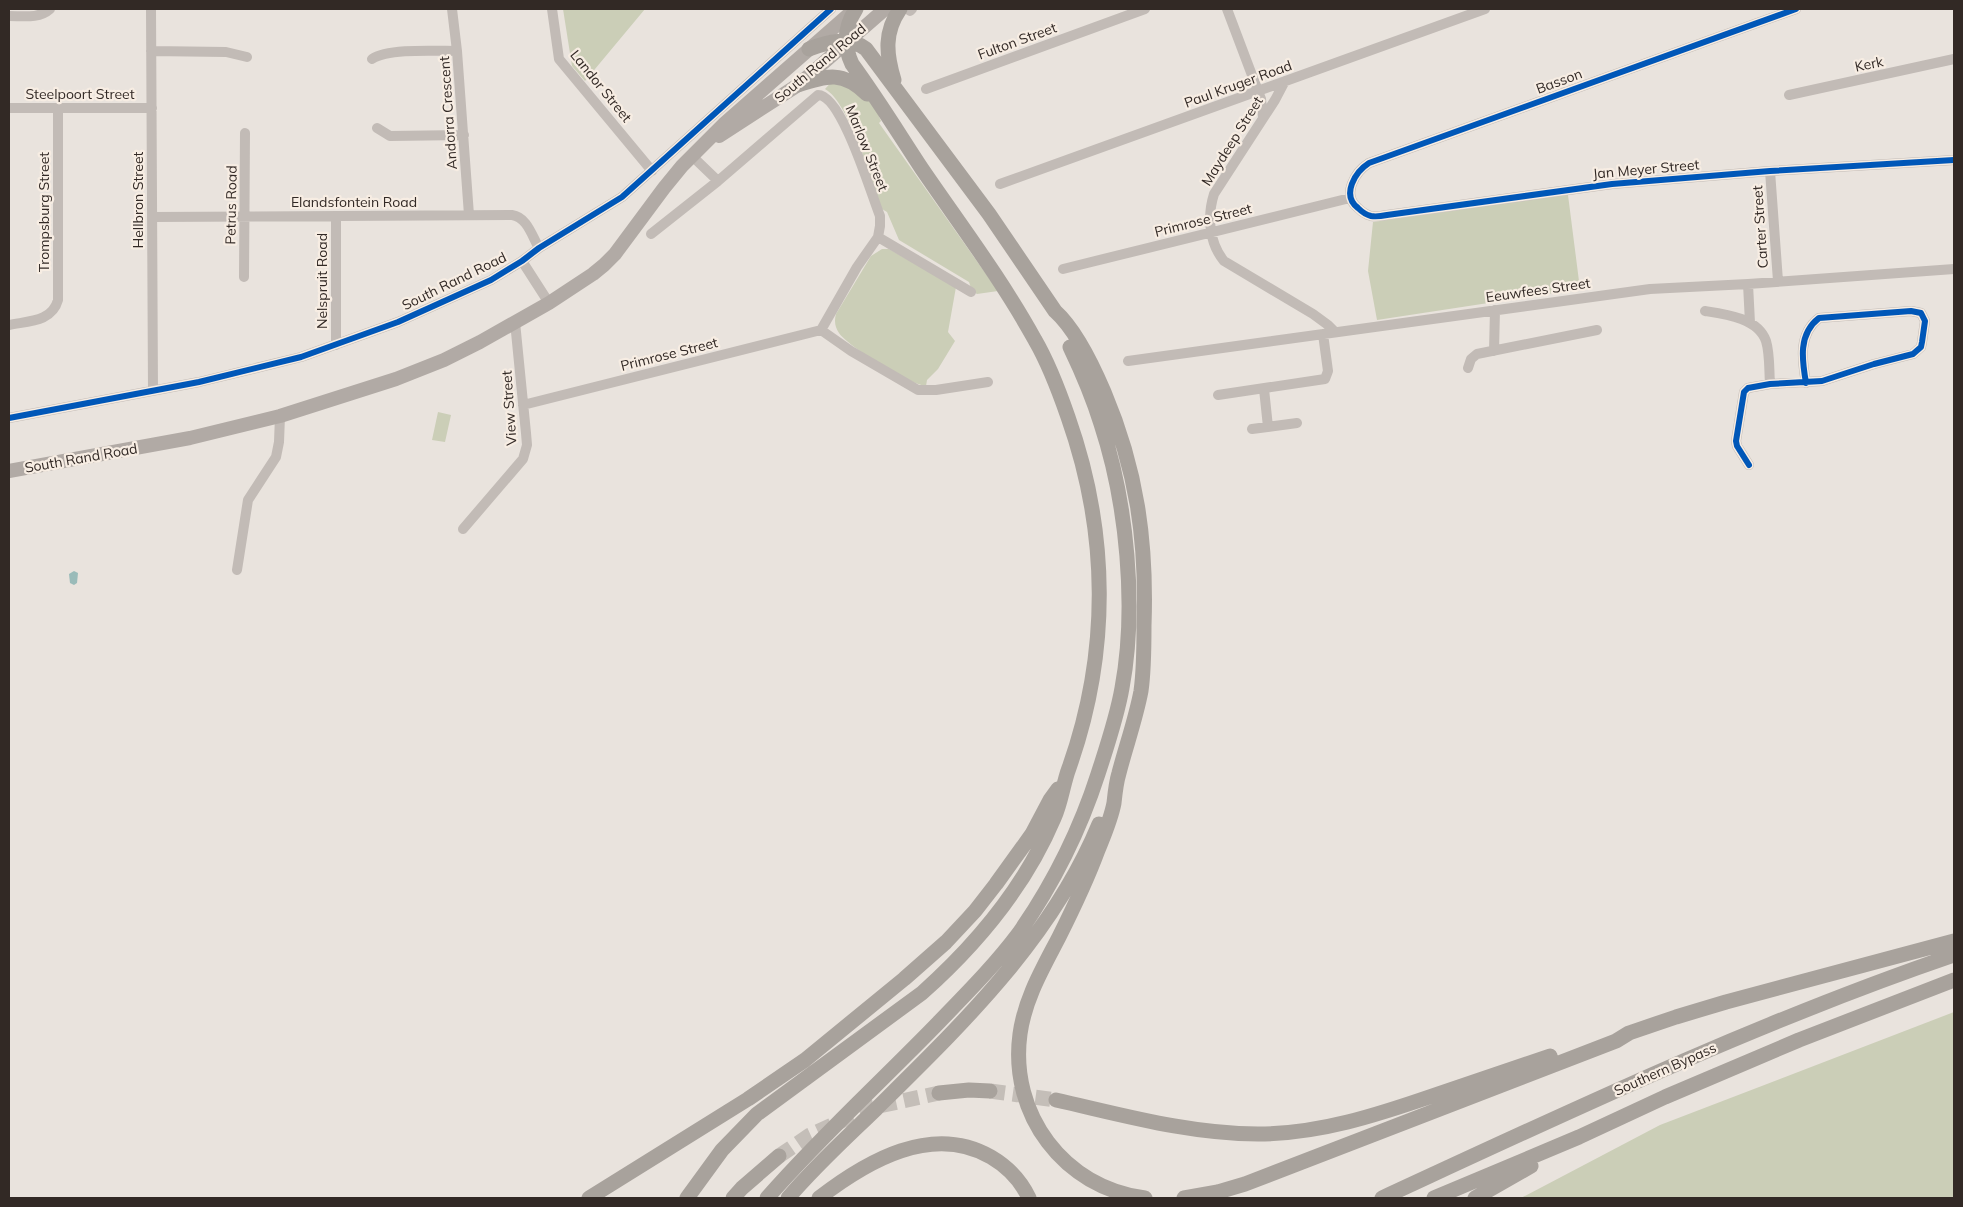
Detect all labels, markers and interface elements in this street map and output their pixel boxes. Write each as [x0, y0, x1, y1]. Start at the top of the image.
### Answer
street label: Fulton Street [975, 18, 1059, 64]
street label: South Rand Road [770, 19, 870, 107]
street label: Landor Street [566, 46, 636, 126]
street label: Kerk [1853, 52, 1886, 76]
street label: Andorra Crescent [435, 56, 461, 170]
street label: Paul Kruger Road [1182, 56, 1294, 112]
street label: Basson [1533, 64, 1585, 98]
street label: Steelpoort Street [25, 85, 135, 103]
street label: Maydeep Street [1197, 93, 1267, 189]
street label: Marlow Street [842, 102, 892, 194]
street label: Hellbron Street [129, 151, 147, 248]
street label: Trompsburg Street [35, 152, 53, 272]
street label: Jan Meyer Street [1592, 155, 1700, 183]
street label: Petrus Road [221, 165, 241, 245]
street label: Carter Street [1748, 185, 1772, 269]
street label: Elandsfontein Road [291, 193, 417, 211]
street label: Primrose Street [1152, 199, 1254, 241]
street label: Nelspruit Road [313, 233, 331, 329]
street label: South Rand Road [399, 248, 509, 314]
street label: Eeuwfees Street [1485, 274, 1591, 306]
street label: Primrose Street [618, 333, 720, 375]
street label: View Street [497, 370, 521, 446]
street label: South Rand Road [23, 439, 139, 477]
street label: Southern Bypass [1611, 1038, 1719, 1100]

